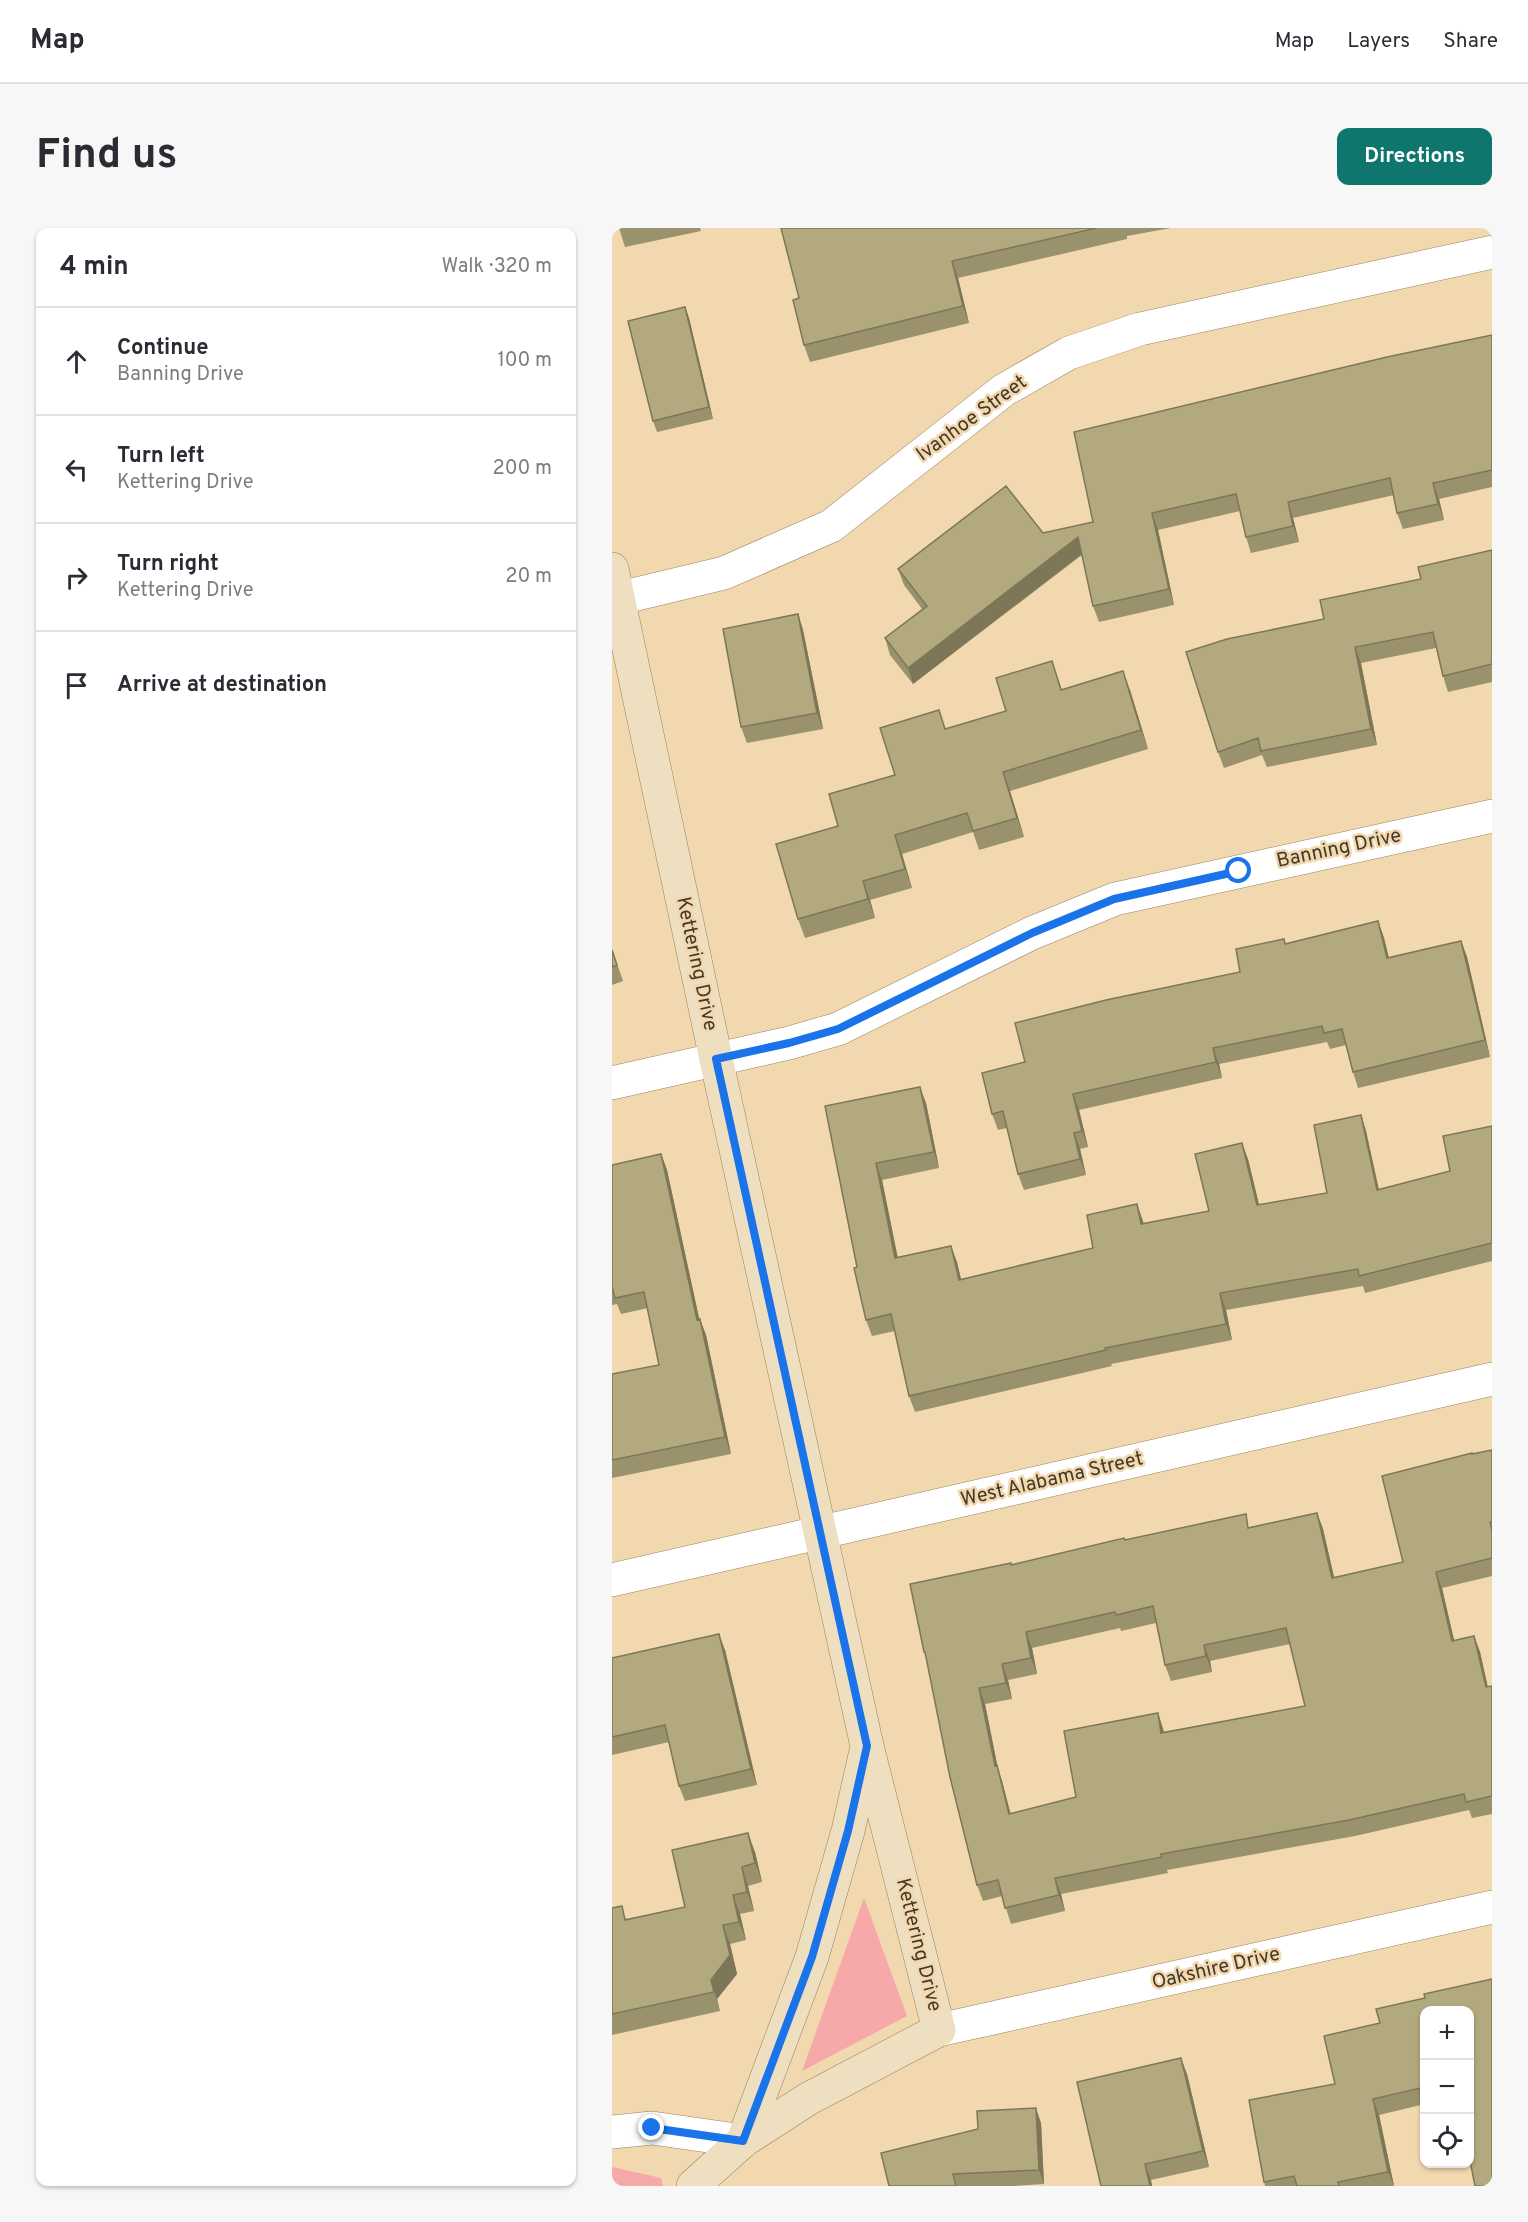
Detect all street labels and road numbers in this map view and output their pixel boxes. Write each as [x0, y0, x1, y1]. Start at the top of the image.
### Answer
street label: Ivanhoe Street [911, 370, 1033, 468]
street label: Banning Drive [1274, 823, 1404, 875]
street label: Kettering Drive [669, 895, 723, 1033]
street label: West Alabama Street [958, 1446, 1146, 1514]
street label: Kettering Drive [889, 1876, 947, 2014]
street label: Oakshire Drive [1149, 1942, 1283, 1996]

